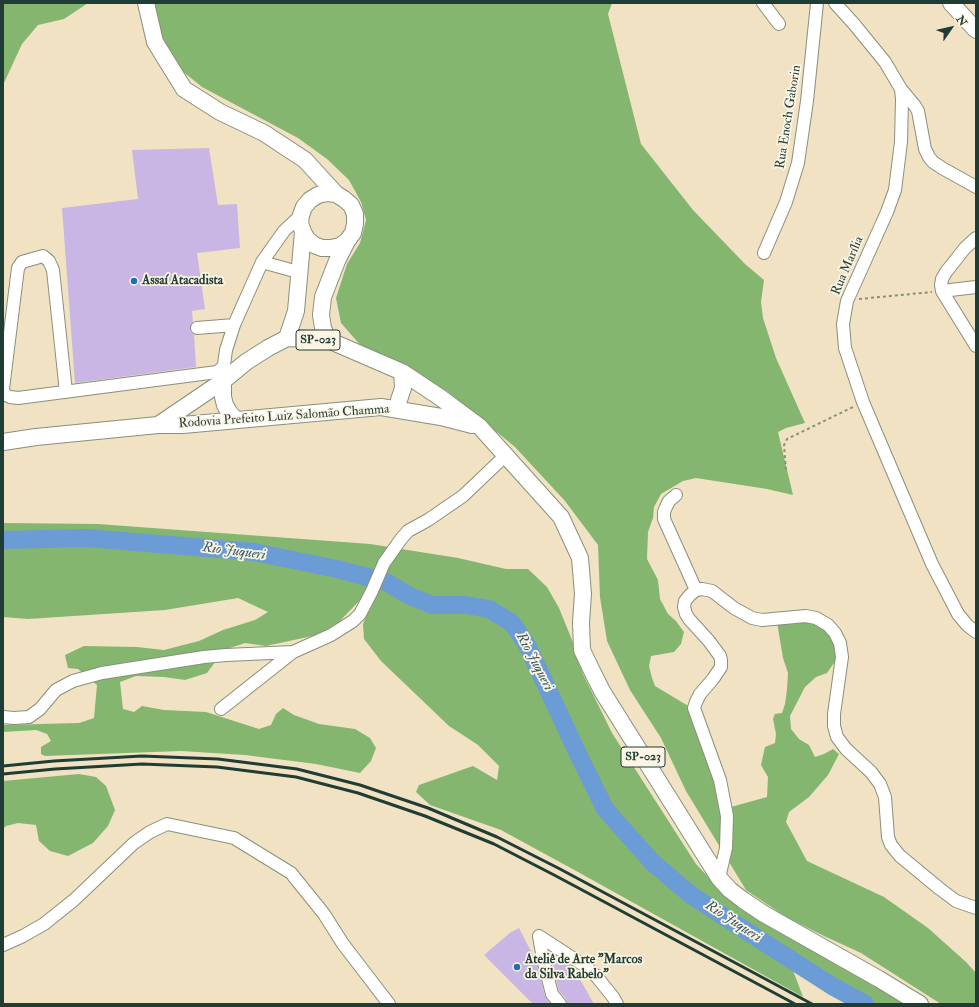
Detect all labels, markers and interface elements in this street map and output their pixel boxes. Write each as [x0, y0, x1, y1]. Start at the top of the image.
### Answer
north arrow [931, 8, 971, 48]
text: N [953, 13, 970, 29]
street label: Rua Enoch Gaborin [773, 64, 805, 170]
street label: Rua Marília [829, 234, 867, 298]
place label: Assaí Atacadista [142, 273, 223, 289]
marker: Assaí Atacadista [129, 276, 139, 286]
road number: SP-023 [296, 330, 340, 350]
street label: Rodovia Prefeito Luiz Salomão Chamma [178, 402, 390, 432]
water label: Rio Juqueri [202, 540, 266, 564]
water label: Rio Juqueri [512, 630, 556, 694]
road number: SP-023 [621, 747, 665, 767]
water label: Rio Juqueri [702, 898, 764, 946]
place label: Ateliê de Arte "Marcos da Silva Rabelo" [525, 952, 642, 983]
marker: Ateliê de Arte "Marcos da Silva Rabelo" [512, 962, 522, 972]

